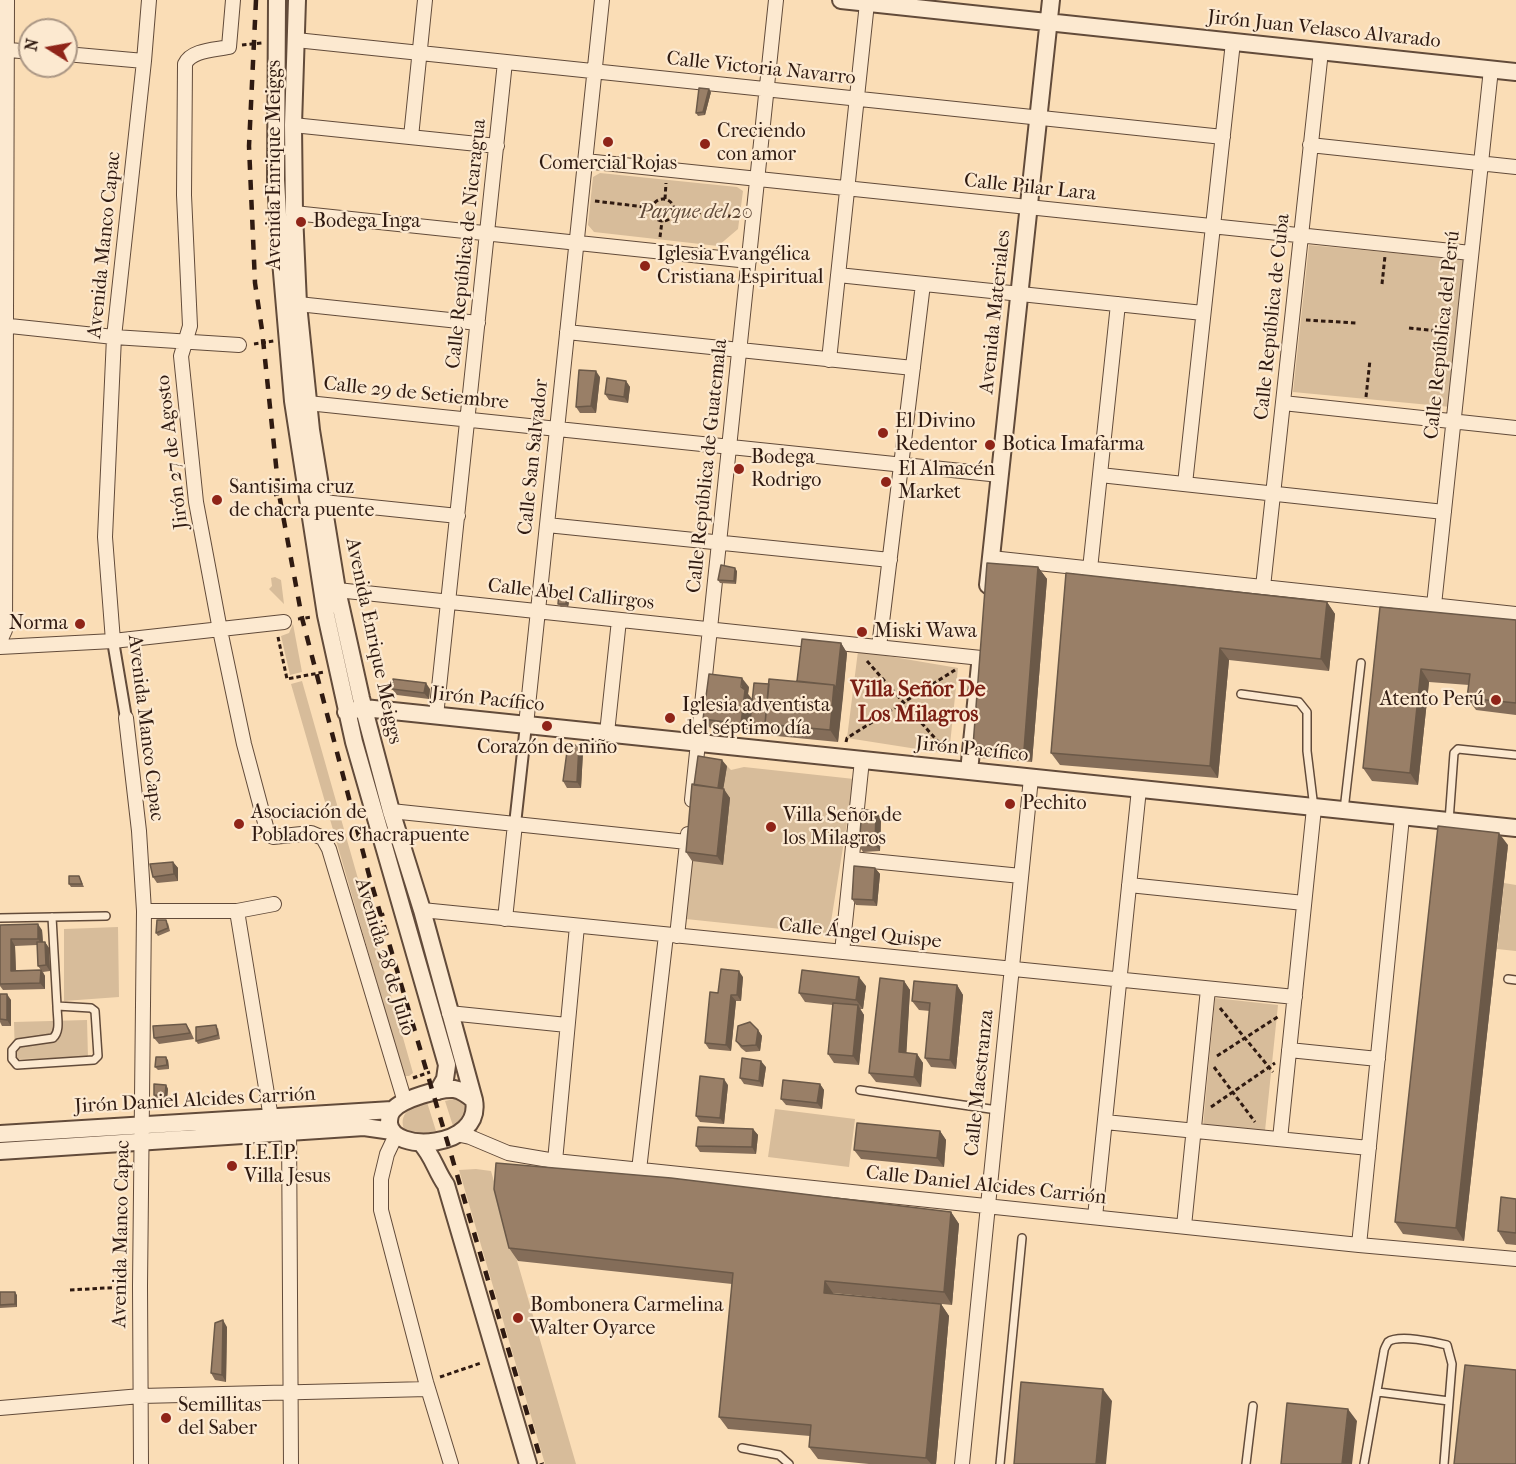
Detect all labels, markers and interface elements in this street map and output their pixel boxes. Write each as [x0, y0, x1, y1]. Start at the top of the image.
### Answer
street label: Jirón Juan Velasco Alvarado [1206, 6, 1442, 54]
north arrow [18, 18, 78, 78]
text: N [21, 37, 42, 53]
street label: Calle Victoria Navarro [665, 47, 857, 91]
street label: Avenida Enrique Meiggs [263, 60, 287, 270]
street label: Calle República de Nicaragua [442, 118, 492, 370]
place label: Creciendo con amor [717, 120, 806, 167]
marker: Comercial Rojas [601, 135, 615, 149]
marker: Creciendo con amor [698, 137, 712, 151]
street label: Avenida Manco Capac [83, 150, 127, 340]
place label: Comercial Rojas [539, 152, 677, 176]
street label: Calle Pilar Lara [963, 169, 1097, 207]
park label: Parque del 20 [639, 201, 753, 225]
place label: Bodega Inga [313, 210, 420, 234]
street label: Calle República de Cuba [1250, 213, 1296, 421]
marker: Bodega Inga [294, 215, 308, 229]
street label: Avenida Materiales [975, 229, 1017, 395]
street label: Calle República del Perú [1420, 229, 1466, 441]
place label: Iglesia Evangélica Cristiana Espiritual [657, 243, 823, 290]
marker: Iglesia Evangélica Cristiana Espiritual [638, 259, 652, 273]
street label: Calle República de Guatemala [683, 338, 733, 594]
street label: Calle 29 de Setiembre [322, 372, 510, 416]
street label: Jirón 27 de Agosto [152, 374, 194, 530]
street label: Calle San Salvador [514, 378, 554, 536]
place label: El Divino Redentor [895, 410, 977, 457]
marker: El Divino Redentor [876, 426, 890, 440]
place label: Botica Imafarma [1002, 433, 1144, 457]
marker: Botica Imafarma [983, 438, 997, 452]
place label: Bodega Rodrigo [751, 446, 821, 493]
place label: El Almacén Market [898, 458, 995, 505]
marker: Bodega Rodrigo [732, 462, 746, 476]
marker: El Almacén Market [879, 475, 893, 489]
place label: Santisima cruz de chacra puente [229, 476, 374, 523]
marker: Santisima cruz de chacra puente [210, 493, 224, 507]
street label: Avenida Enrique Meiggs [339, 536, 407, 746]
street label: Calle Abel Callirgos [487, 574, 655, 616]
place label: Norma [9, 612, 68, 636]
marker: Norma [73, 617, 87, 631]
place label: Miski Wawa [874, 620, 977, 644]
marker: Miski Wawa [855, 625, 869, 639]
street label: Avenida Manco Capac [122, 633, 168, 823]
district label: Villa Señor De Los Milagros [850, 678, 986, 730]
street label: Jirón Pacífico [430, 682, 546, 718]
place label: Atento Perú [1380, 688, 1484, 712]
marker: Atento Perú [1489, 693, 1503, 707]
place label: Iglesia adventista del séptimo día [682, 694, 830, 741]
marker: Iglesia adventista del séptimo día [663, 711, 677, 725]
marker: Corazón de niño [540, 719, 554, 733]
street label: Jirón Pacífico [914, 732, 1030, 768]
place label: Corazón de niño [477, 736, 617, 760]
place label: Pechito [1022, 792, 1087, 816]
marker: Pechito [1003, 797, 1017, 811]
place label: Asociación de Pobladores Chacrapuente [251, 801, 469, 848]
place label: Villa Señor de los Milagros [783, 804, 902, 851]
marker: Asociación de Pobladores Chacrapuente [232, 817, 246, 831]
marker: Villa Señor de los Milagros [764, 820, 778, 834]
street label: Avenida 28 de Julio [349, 875, 419, 1039]
street label: Calle Ángel Quispe [777, 914, 943, 954]
street label: Calle Maestranza [960, 1009, 1000, 1157]
street label: Jirón Daniel Alcides Carrión [74, 1083, 316, 1119]
street label: Avenida Manco Capac [108, 1140, 136, 1328]
place label: I.E.I.P. Villa Jesus [244, 1142, 331, 1189]
marker: I.E.I.P. Villa Jesus [225, 1159, 239, 1173]
street label: Calle Daniel Alcides Carrión [864, 1161, 1108, 1211]
place label: Bombonera Carmelina Walter Oyarce [530, 1294, 723, 1341]
marker: Bombonera Carmelina Walter Oyarce [511, 1311, 525, 1325]
place label: Semillitas del Saber [178, 1394, 261, 1441]
marker: Semillitas del Saber [159, 1411, 173, 1425]

